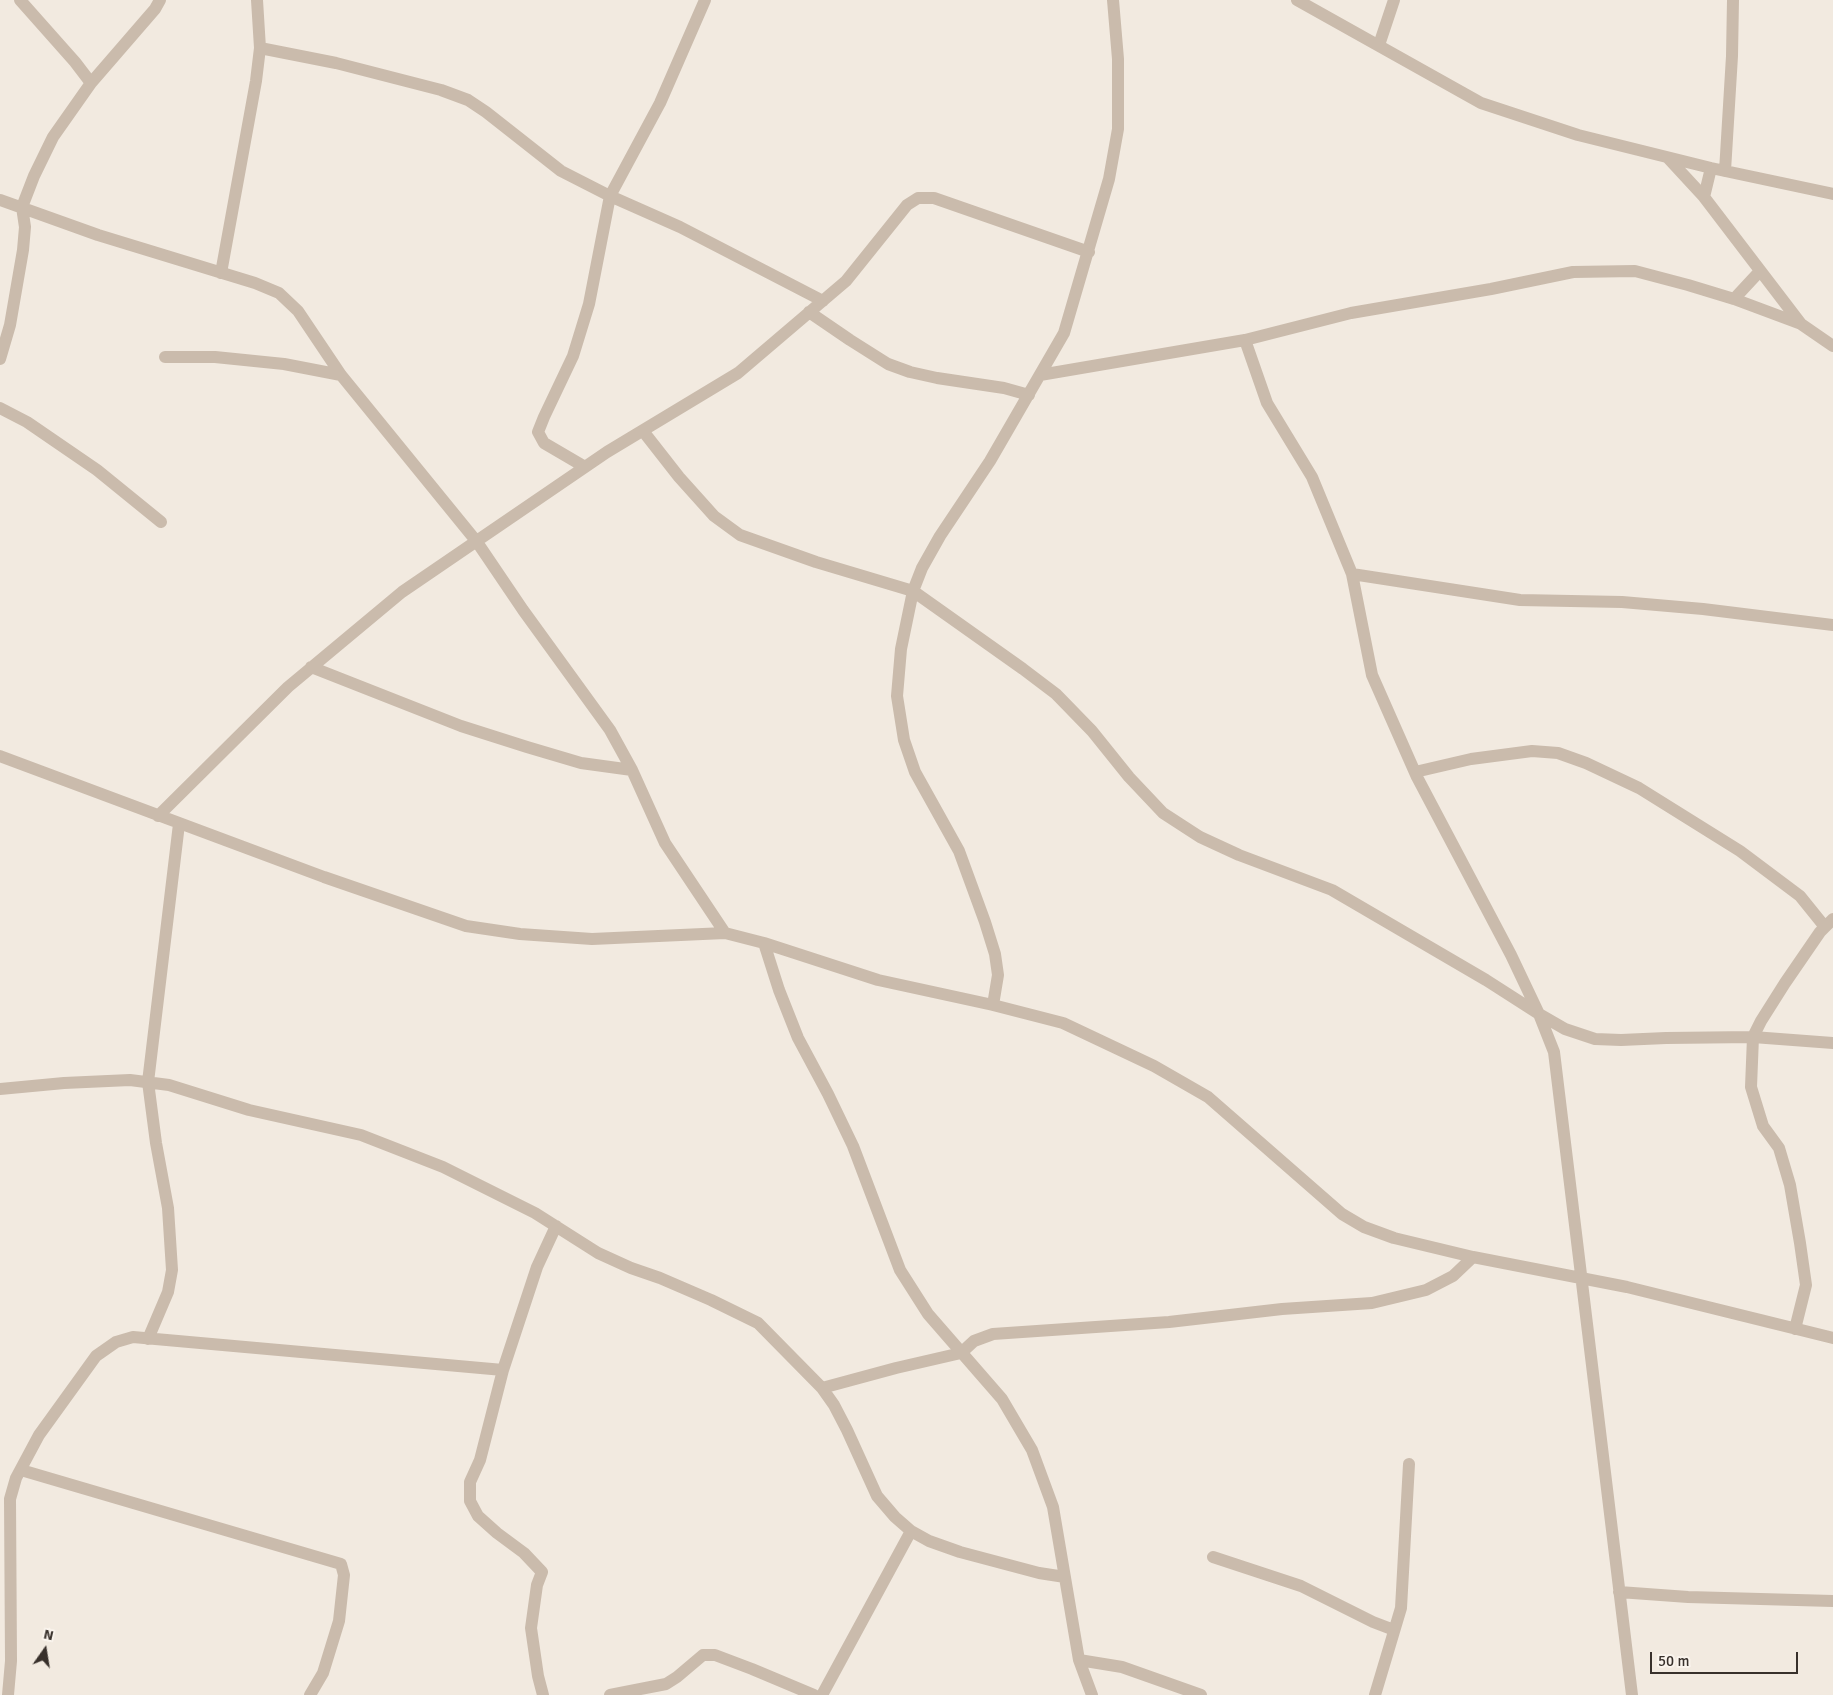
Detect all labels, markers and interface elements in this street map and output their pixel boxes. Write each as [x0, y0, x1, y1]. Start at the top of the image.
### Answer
north arrow [20, 1625, 70, 1675]
text: N [42, 1626, 55, 1644]
scale bar [1653, 1642, 1800, 1674]
text: 50 m [1658, 1652, 1689, 1670]

